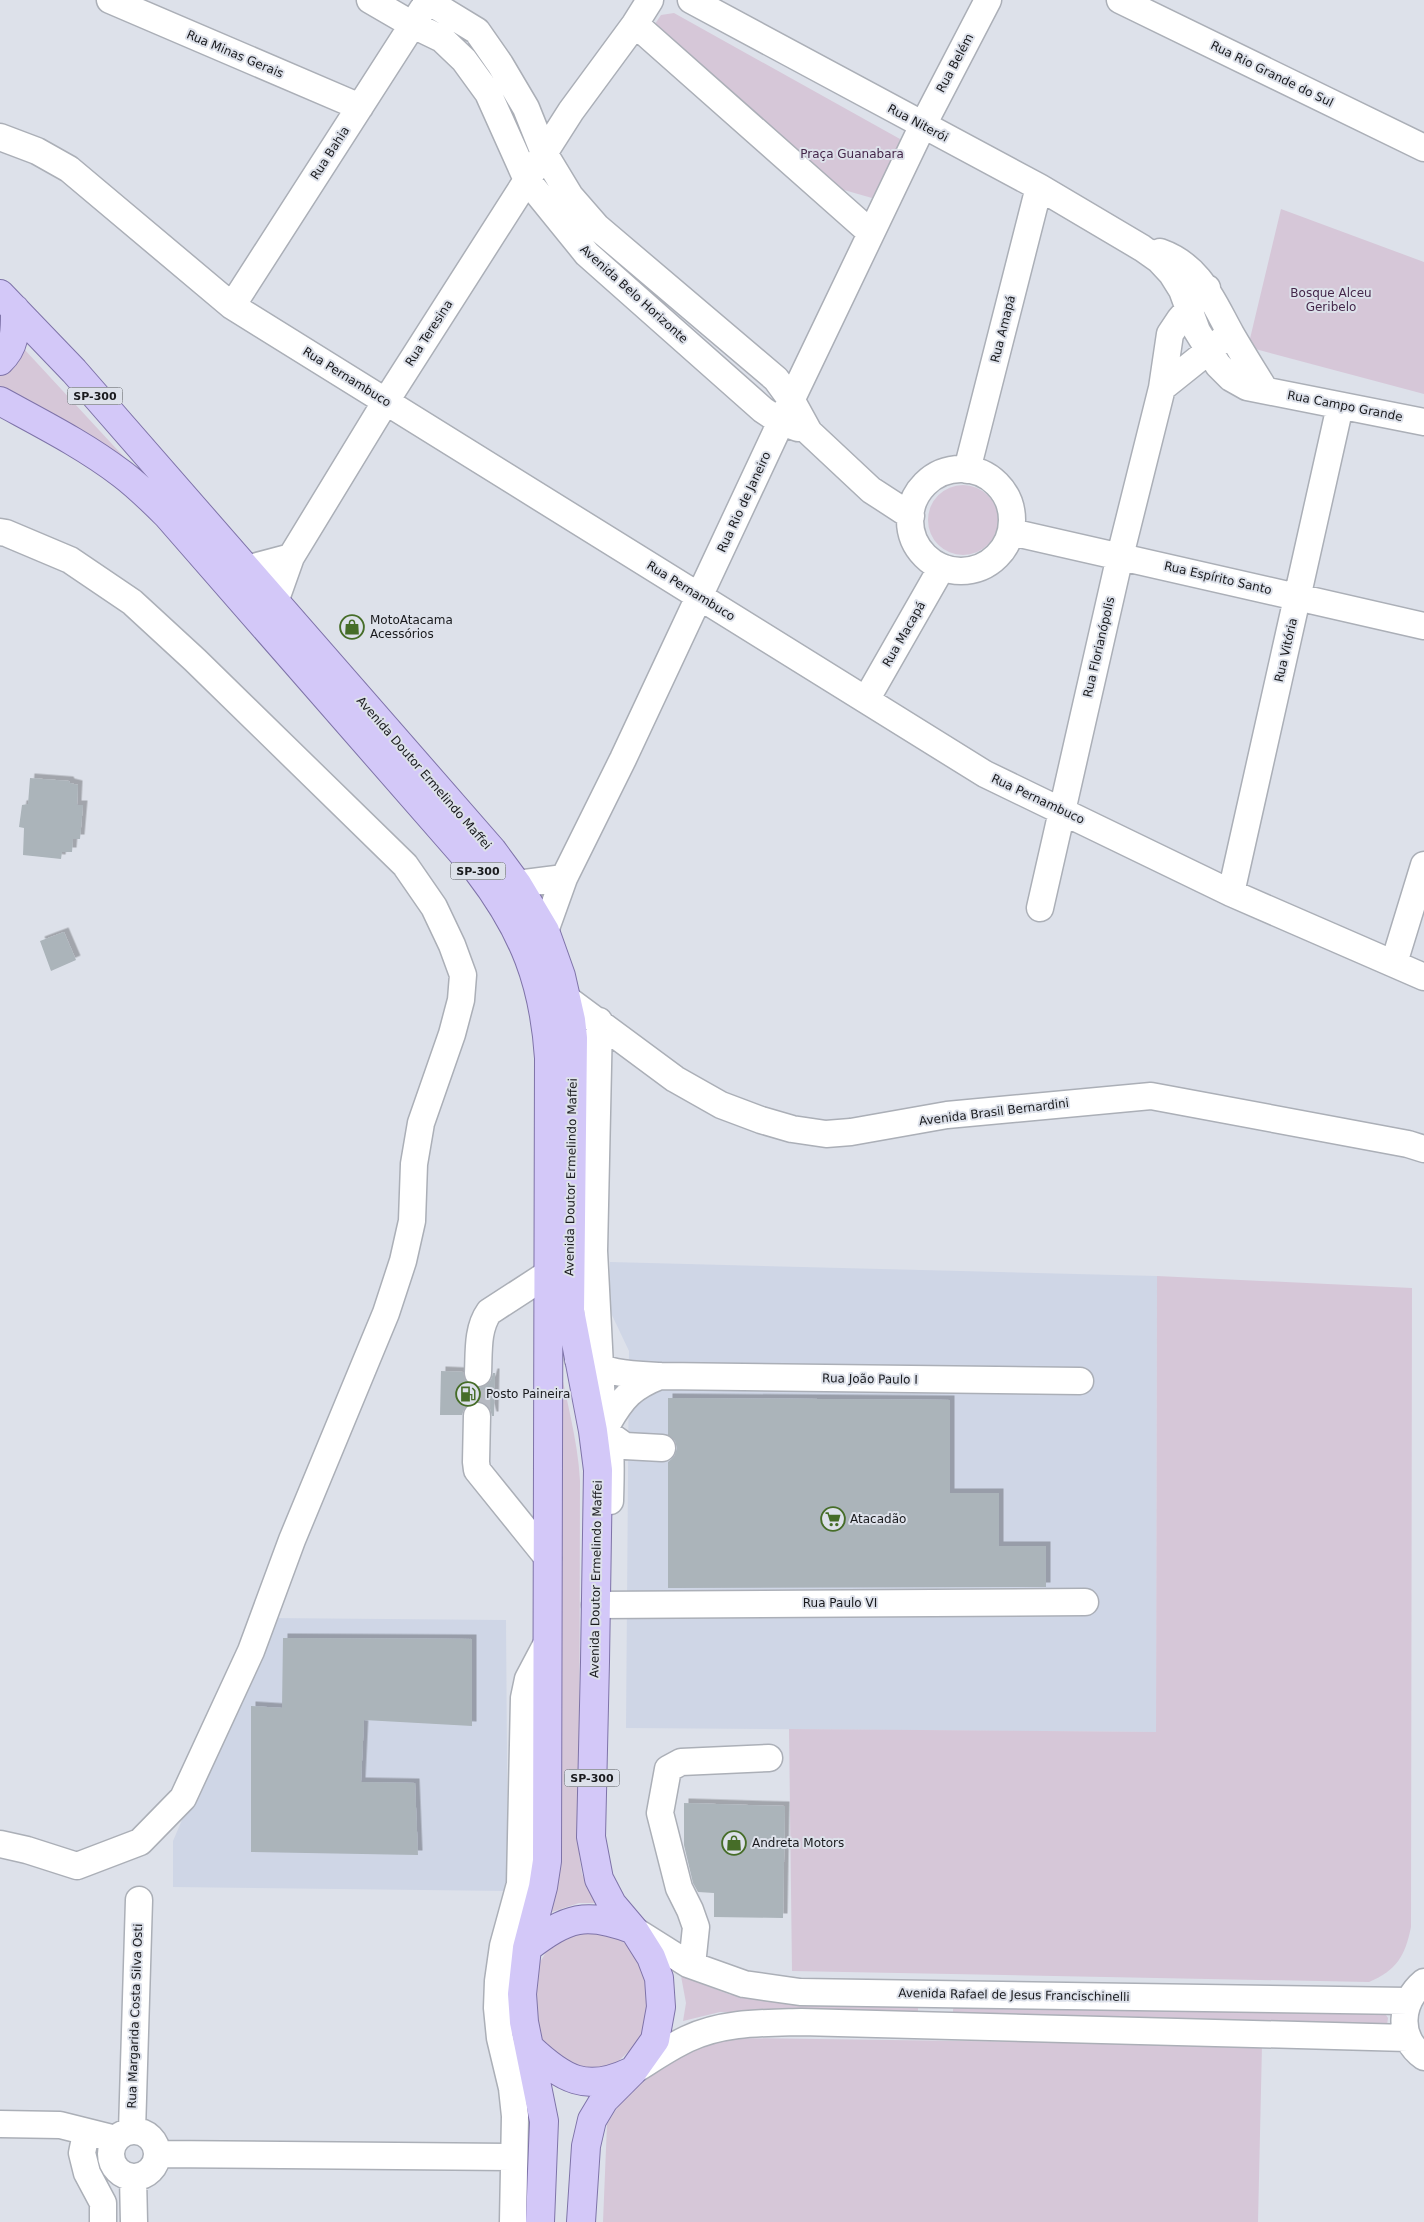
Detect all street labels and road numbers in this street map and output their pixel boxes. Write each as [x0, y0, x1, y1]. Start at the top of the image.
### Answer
street label: Rua Minas Gerais [184, 27, 286, 81]
street label: Rua Belém [934, 31, 976, 95]
street label: Rua Rio Grande do Sul [1208, 38, 1336, 110]
street label: Rua Niterói [885, 101, 951, 145]
street label: Rua Bahia [308, 124, 352, 182]
street label: Avenida Belo Horizonte [577, 242, 691, 346]
street label: Rua Amapá [988, 294, 1018, 364]
street label: Rua Teresina [402, 297, 456, 369]
street label: Rua Pernambuco [300, 344, 394, 410]
road number: SP-300 [68, 388, 122, 404]
street label: Rua Campo Grande [1286, 388, 1404, 424]
street label: Rua Rio de Janeiro [715, 449, 773, 555]
street label: Rua Pernambuco [644, 558, 738, 624]
street label: Rua Espírito Santo [1163, 559, 1273, 597]
street label: Rua Florianópolis [1081, 595, 1117, 699]
street label: Rua Macapá [880, 599, 928, 669]
street label: Rua Vitória [1272, 616, 1300, 684]
street label: Avenida Doutor Ermelindo Maffei [354, 694, 494, 852]
street label: Rua Pernambuco [989, 771, 1087, 827]
road number: SP-300 [450, 862, 506, 879]
street label: Avenida Doutor Ermelindo Maffei [562, 1078, 580, 1276]
street label: Avenida Brasil Bernardini [918, 1096, 1070, 1128]
street label: Rua João Paulo I [822, 1371, 918, 1387]
street label: Avenida Doutor Ermelindo Maffei [587, 1480, 605, 1678]
street label: Rua Paulo VI [803, 1596, 877, 1610]
road number: SP-300 [564, 1770, 620, 1786]
street label: Rua Margarida Costa Silva Osti [125, 1923, 145, 2109]
street label: Avenida Rafael de Jesus Francischinelli [898, 1986, 1130, 2004]

